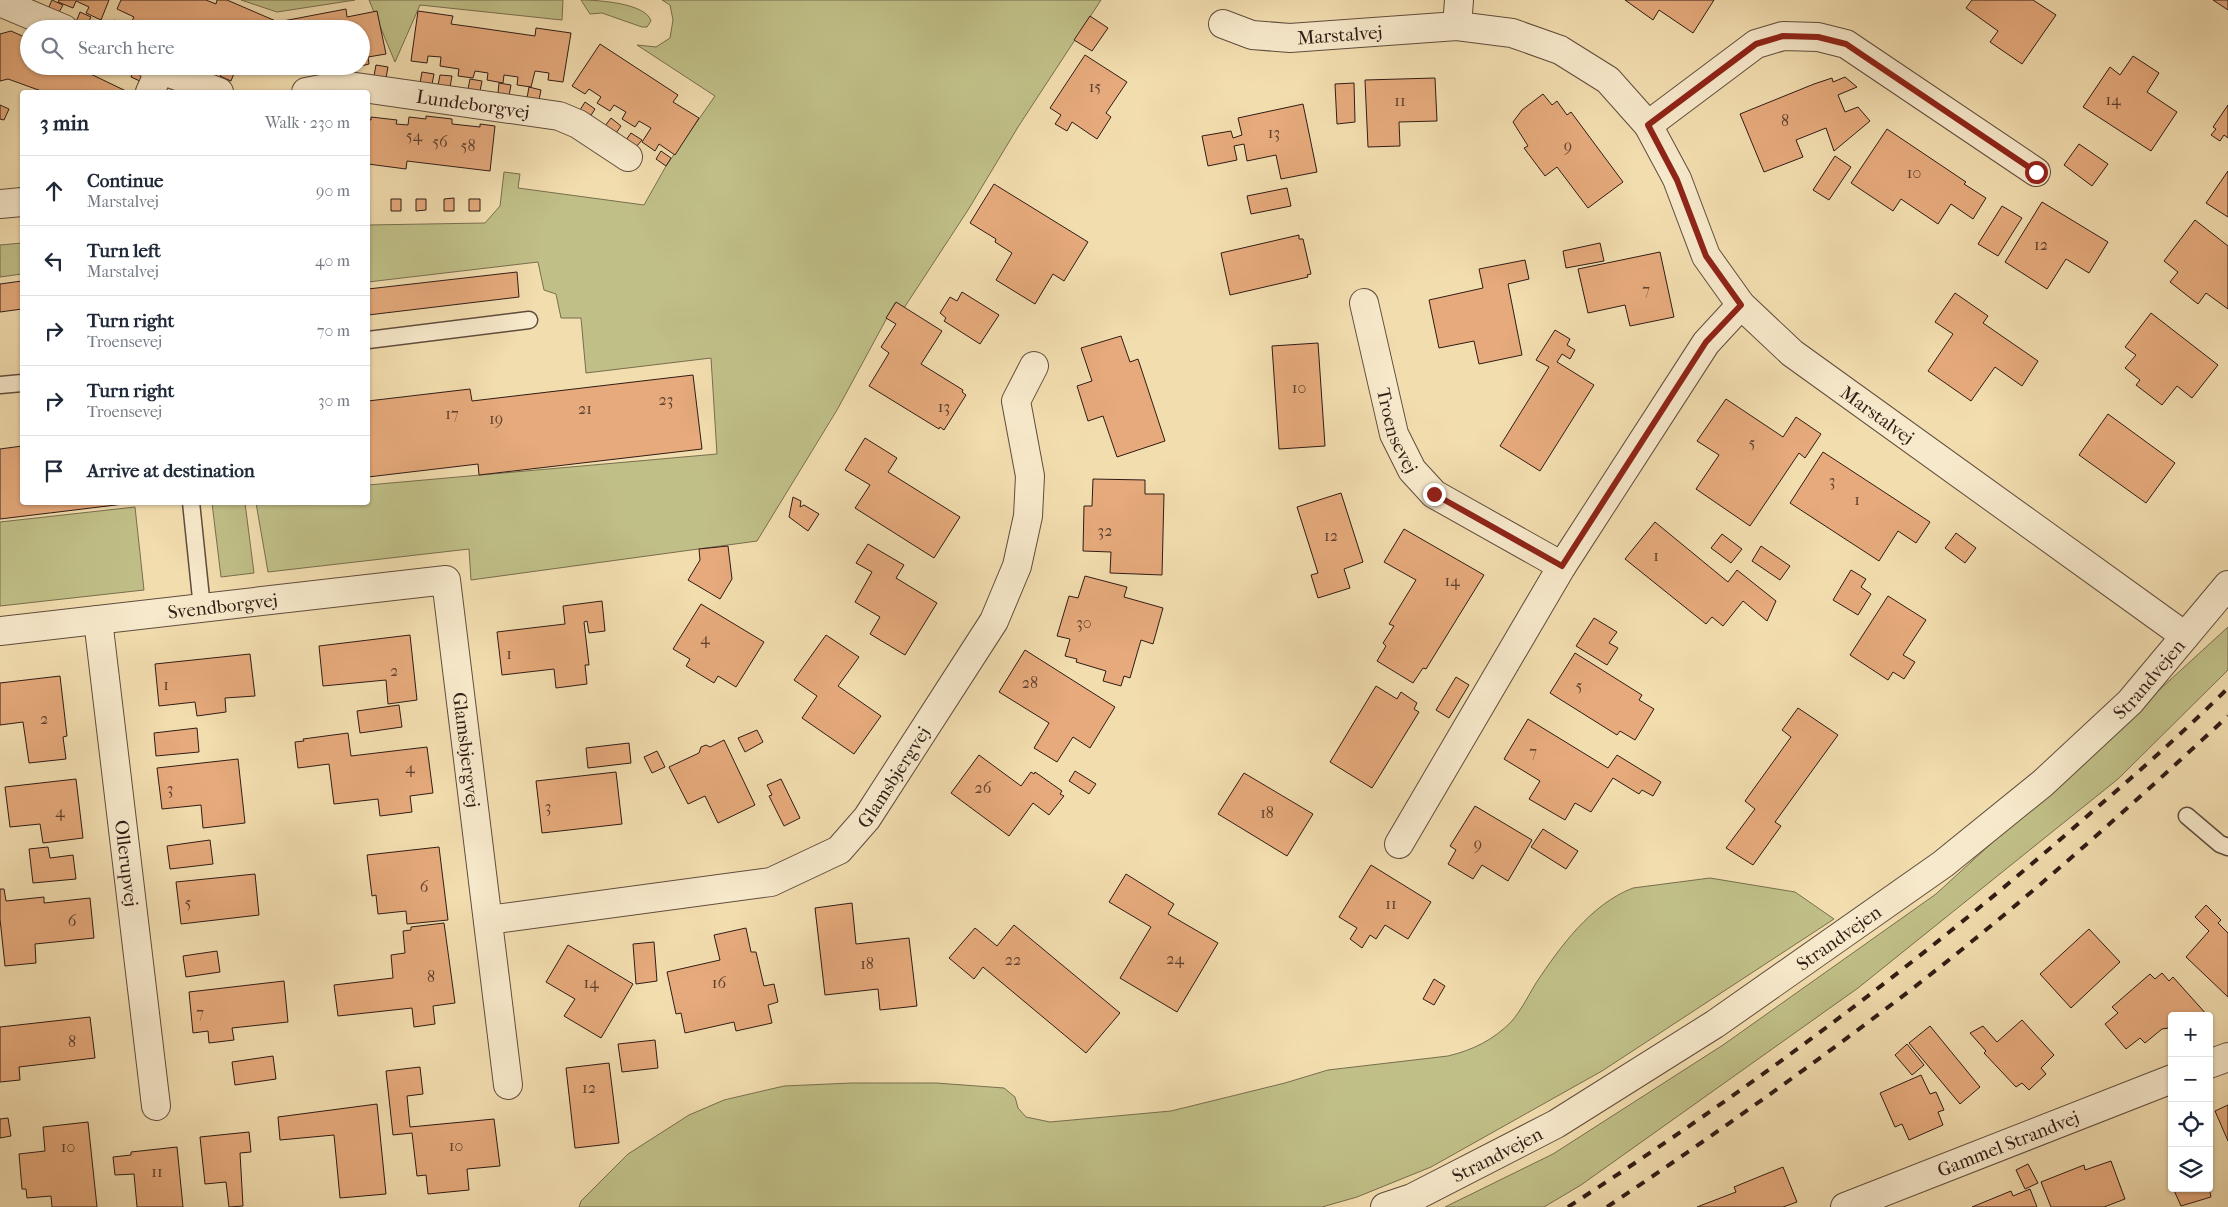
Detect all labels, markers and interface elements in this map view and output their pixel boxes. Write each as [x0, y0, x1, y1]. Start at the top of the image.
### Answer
search box [20, 20, 370, 75]
street label: Marstalvej [1296, 21, 1383, 49]
icon: search [38, 34, 66, 62]
text: Search here [78, 37, 174, 59]
house number: 15 [1089, 77, 1101, 96]
street label: Lundeborgvej [415, 86, 531, 124]
house number: 14 [2105, 90, 2121, 109]
house number: 11 [1394, 91, 1406, 110]
text: 3 min [40, 111, 89, 135]
house number: 8 [1781, 111, 1789, 130]
text: Walk · 230 m [265, 113, 350, 132]
house number: 13 [1268, 123, 1280, 142]
house number: 54 [406, 126, 423, 145]
house number: 56 [432, 132, 448, 151]
house number: 58 [461, 136, 475, 155]
house number: 9 [1564, 136, 1572, 155]
route start [2025, 161, 2048, 184]
house number: 10 [1907, 163, 1921, 182]
text: Continue [87, 170, 163, 192]
icon: ahead [40, 177, 68, 205]
text: 90 m [316, 181, 350, 200]
text: Marstalvej [87, 192, 159, 211]
house number: 12 [2034, 235, 2048, 254]
text: Turn left [87, 240, 161, 262]
icon: left [40, 247, 68, 275]
text: 40 m [315, 251, 350, 270]
text: Marstalvej [87, 262, 159, 281]
house number: 7 [1642, 280, 1650, 299]
text: Turn right [87, 310, 174, 332]
icon: right [40, 317, 68, 345]
text: 70 m [317, 321, 350, 340]
text: Troensevej [87, 332, 162, 351]
house number: 10 [1292, 378, 1306, 397]
text: Turn right [87, 380, 174, 402]
street label: Marstalvej [1836, 382, 1918, 449]
street label: Troensevej [1372, 386, 1422, 477]
icon: right [40, 387, 68, 415]
house number: 23 [659, 390, 673, 409]
text: 30 m [318, 391, 350, 410]
house number: 13 [938, 397, 950, 416]
house number: 21 [578, 399, 592, 418]
text: Troensevej [87, 402, 162, 421]
house number: 17 [445, 404, 459, 423]
house number: 19 [489, 409, 503, 428]
house number: 5 [1749, 433, 1756, 452]
icon: arrive [40, 457, 68, 485]
text: Arrive at destination [87, 460, 255, 482]
house number: 3 [1829, 471, 1835, 490]
route end [1423, 483, 1446, 506]
house number: 1 [1854, 490, 1860, 509]
house number: 32 [1098, 521, 1112, 540]
house number: 12 [1324, 526, 1338, 545]
house number: 1 [1653, 546, 1659, 565]
house number: 14 [1444, 571, 1460, 590]
street label: Svendborgvej [166, 589, 279, 624]
house number: 30 [1076, 613, 1092, 632]
house number: 4 [700, 629, 710, 648]
street label: Strandvejen [2109, 635, 2190, 724]
house number: 1 [506, 644, 512, 663]
house number: 2 [390, 661, 398, 680]
house number: 28 [1022, 673, 1038, 692]
house number: 1 [163, 675, 169, 694]
house number: 5 [1576, 676, 1583, 695]
street label: Glamsbjergvej [448, 691, 484, 809]
house number: 2 [40, 709, 48, 728]
street label: Glamsbjergvej [853, 723, 935, 833]
house number: 7 [1529, 742, 1537, 761]
house number: 4 [405, 758, 415, 777]
house number: 26 [975, 778, 992, 797]
house number: 3 [167, 779, 173, 798]
house number: 3 [545, 797, 551, 816]
house number: 4 [55, 802, 65, 821]
house number: 18 [1260, 803, 1274, 822]
street label: Ollerupvej [110, 819, 142, 908]
house number: 9 [1474, 834, 1482, 853]
house number: 6 [420, 877, 429, 896]
house number: 5 [185, 893, 192, 912]
house number: 11 [1385, 894, 1397, 913]
street label: Strandvejen [1792, 901, 1886, 975]
house number: 6 [68, 911, 77, 930]
house number: 24 [1166, 949, 1184, 968]
house number: 22 [1005, 950, 1021, 969]
house number: 18 [860, 954, 874, 973]
house number: 8 [427, 967, 435, 986]
house number: 14 [583, 973, 599, 992]
house number: 16 [712, 973, 726, 992]
house number: 7 [196, 1003, 204, 1022]
map controls [2168, 1012, 2213, 1192]
button: + [2168, 1012, 2213, 1057]
house number: 8 [68, 1032, 76, 1051]
button: − [2168, 1057, 2213, 1102]
house number: 12 [582, 1078, 596, 1097]
button: locate [2168, 1102, 2213, 1147]
street label: Gammel Strandvej [1934, 1106, 2082, 1182]
street label: Strandvejen [1449, 1123, 1546, 1188]
house number: 10 [449, 1136, 463, 1155]
house number: 10 [61, 1137, 75, 1156]
button: layers [2168, 1147, 2213, 1192]
house number: 11 [151, 1162, 163, 1181]

